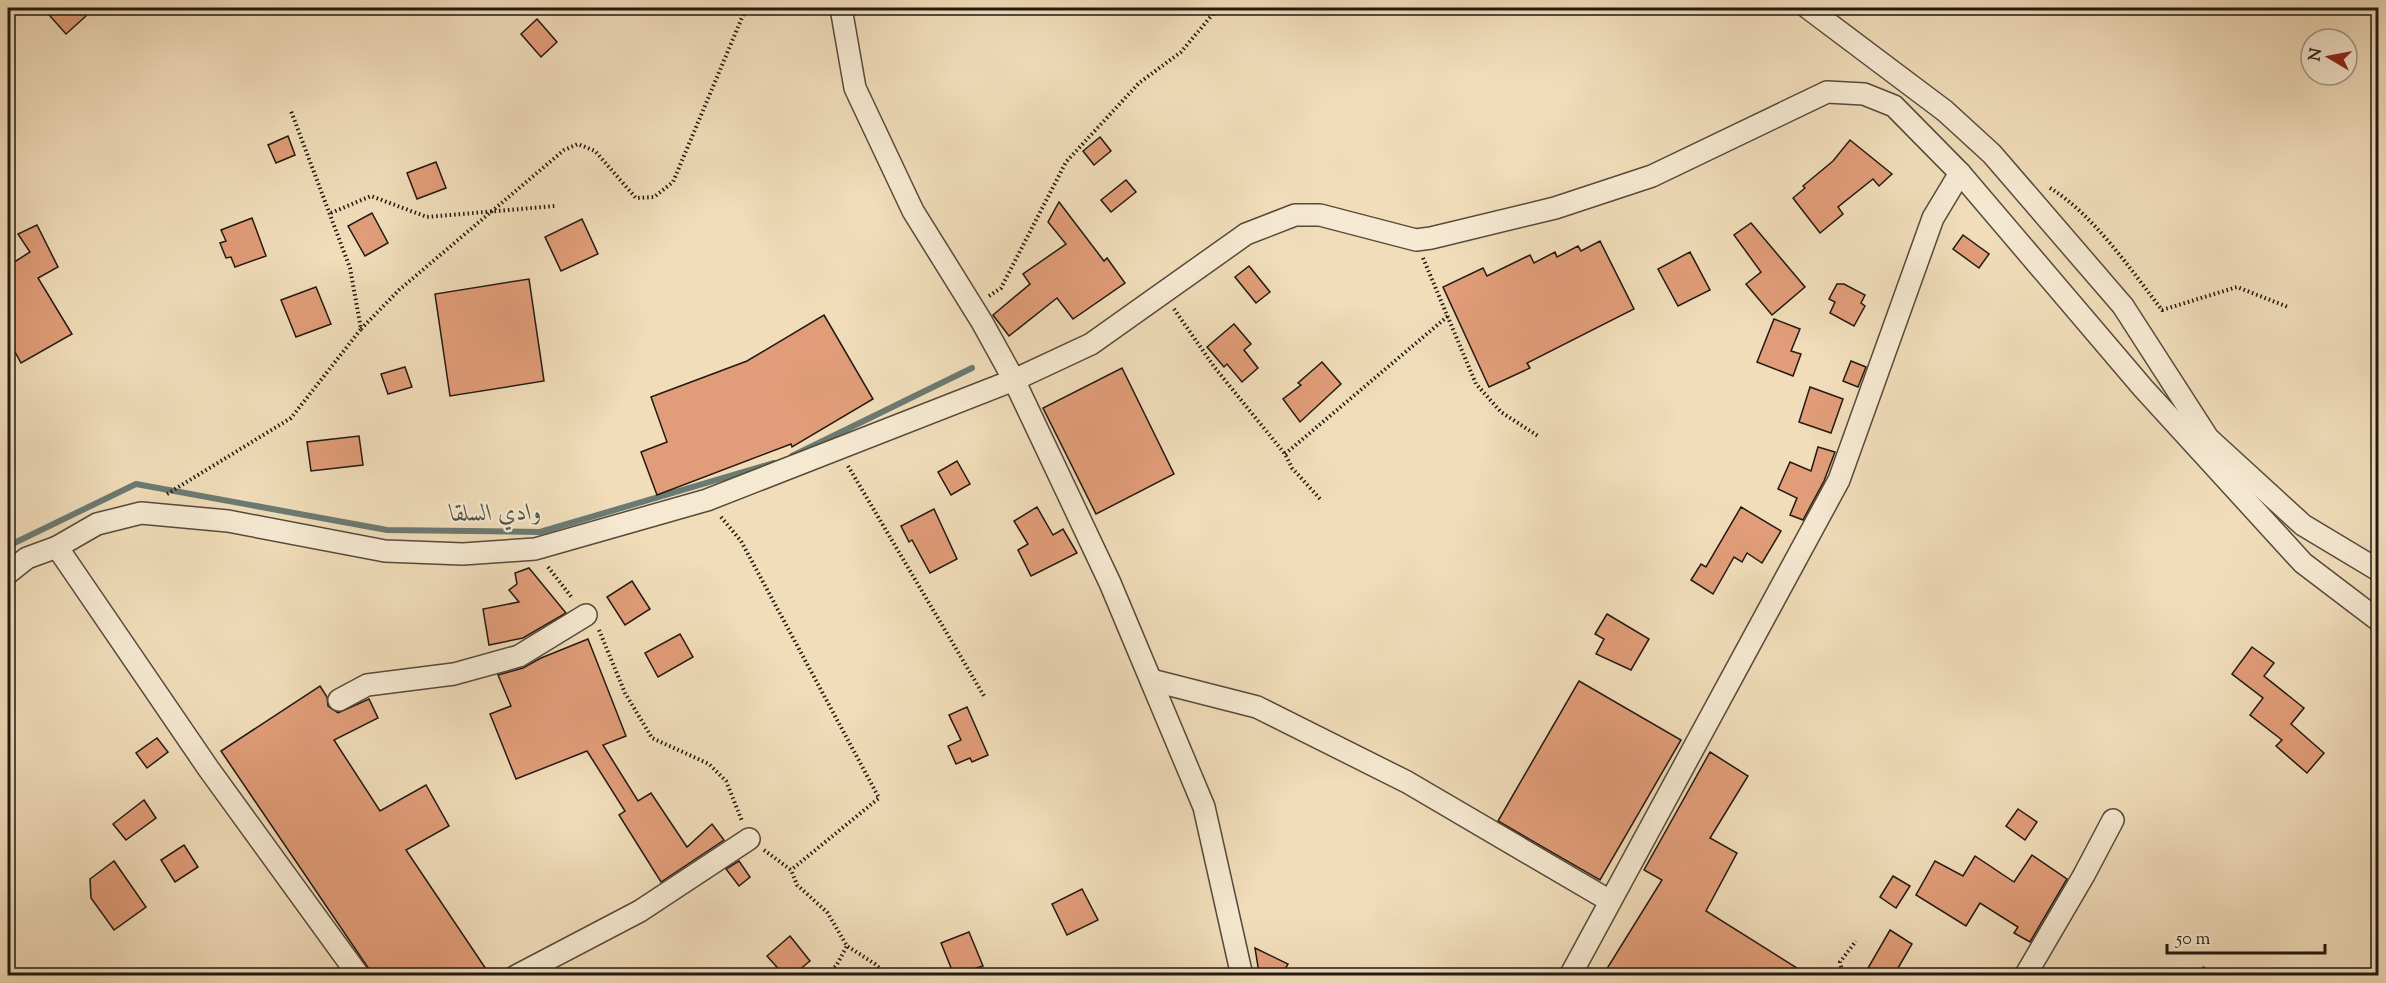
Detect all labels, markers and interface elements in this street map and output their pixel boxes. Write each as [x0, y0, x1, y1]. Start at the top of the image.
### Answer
north arrow [2299, 27, 2359, 87]
text: N [2304, 46, 2329, 63]
water label: وادي السلقا [448, 496, 542, 532]
scale bar [2167, 917, 2324, 955]
text: 50 m [2175, 927, 2211, 953]

